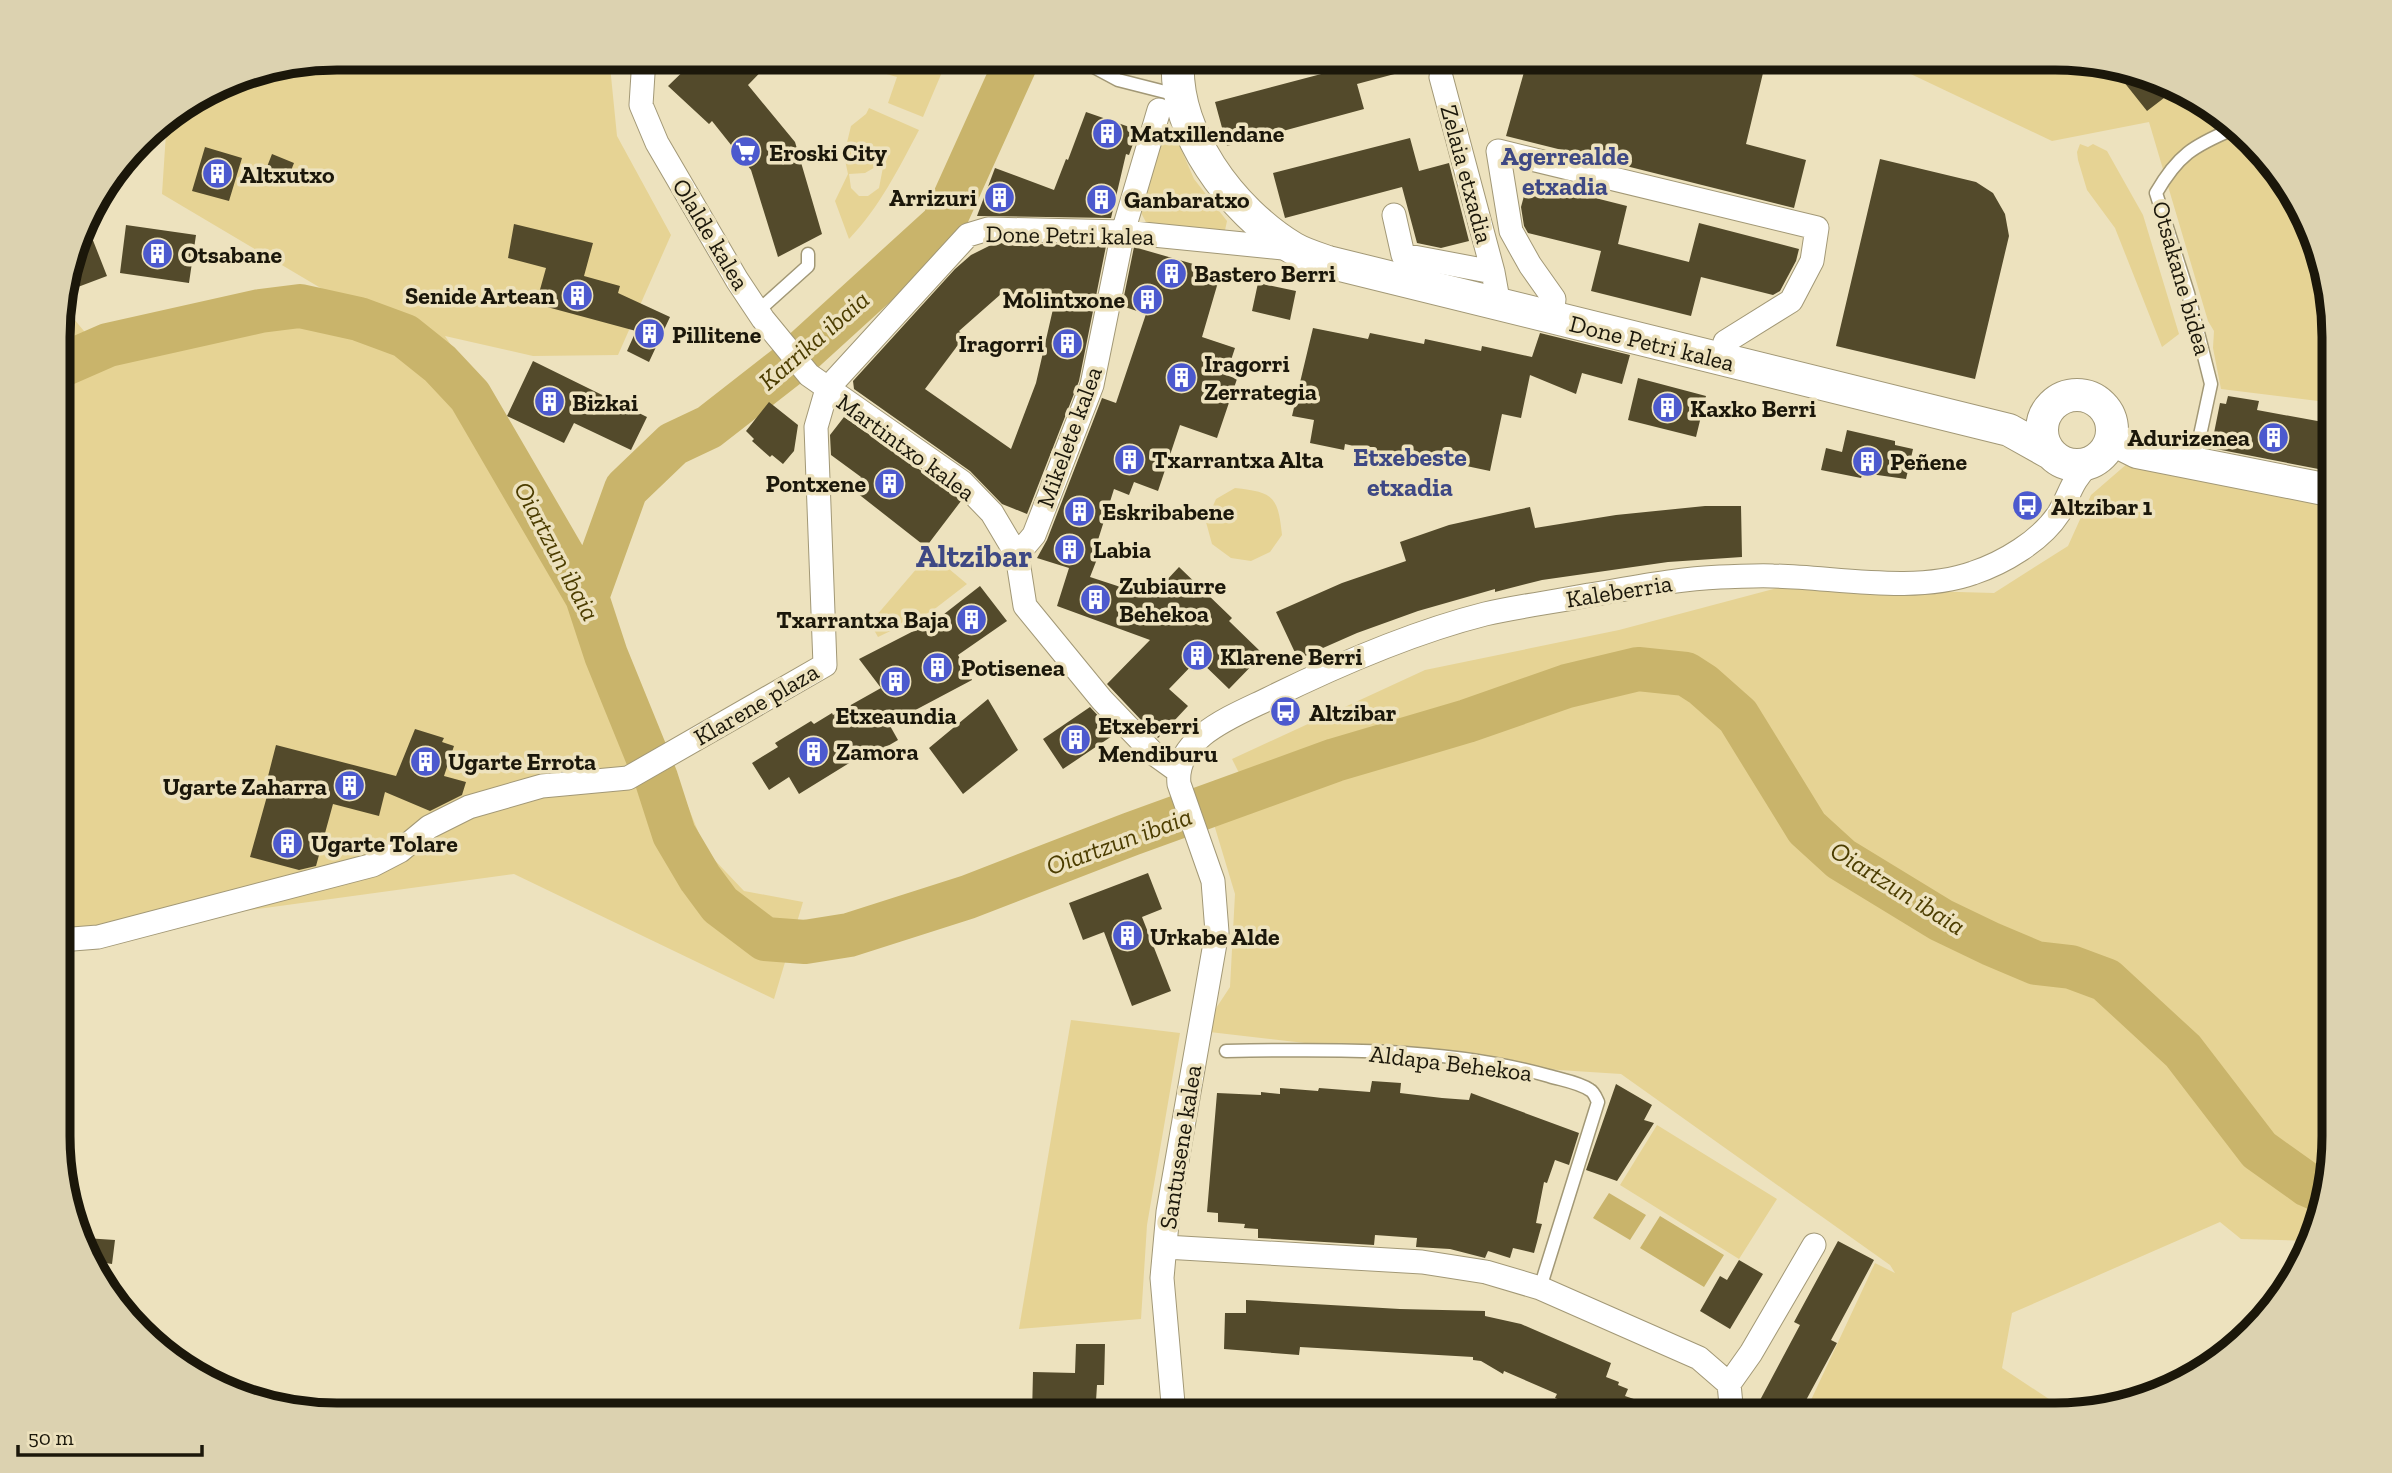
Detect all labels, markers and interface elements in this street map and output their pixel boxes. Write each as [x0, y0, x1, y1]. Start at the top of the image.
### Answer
street label: Zelaia etxadia [1435, 101, 1500, 247]
building icon: Matxillendane [1090, 116, 1124, 150]
place label: Matxillendane [1130, 119, 1285, 148]
supermarket icon: Eroski City [729, 135, 763, 169]
place label: Eroski City [769, 138, 887, 167]
district label: Agerrealde etxadia [1501, 140, 1630, 202]
building icon: Altxutxo [200, 157, 234, 191]
place label: Altxutxo [240, 160, 335, 189]
street label: Olalde kalea [666, 173, 756, 295]
building icon: Arrizuri [983, 180, 1017, 214]
building icon: Ganbaratxo [1084, 182, 1118, 216]
place label: Arrizuri [889, 183, 977, 212]
place label: Ganbaratxo [1124, 185, 1250, 214]
street label: Otsakane bidea [2146, 198, 2218, 359]
street label: Done Petri kalea [985, 219, 1155, 251]
building icon: Otsabane [141, 237, 175, 271]
place label: Otsabane [181, 240, 282, 269]
building icon: Bastero Berri [1154, 256, 1188, 290]
place label: Bastero Berri [1194, 259, 1336, 288]
building icon: Senide Artean [561, 278, 595, 312]
place label: Senide Artean [405, 281, 555, 310]
building icon: Molintxone [1131, 282, 1165, 316]
water label: Karrika ibaia [752, 283, 876, 397]
place label: Molintxone [1002, 285, 1125, 314]
street label: Done Petri kalea [1567, 309, 1738, 378]
building icon: Pillitene [632, 317, 666, 351]
place label: Pillitene [672, 320, 762, 349]
building icon: Iragorri [1050, 326, 1084, 360]
place label: Iragorri [958, 329, 1044, 358]
place label: Iragorri Zerrategia [1204, 349, 1317, 406]
building icon: Iragorri Zerrategia [1164, 360, 1198, 394]
street label: Mikelete kalea [1030, 362, 1108, 511]
building icon: Bizkai [532, 385, 566, 419]
street label: Martintxo kalea [831, 387, 981, 507]
place label: Bizkai [572, 388, 638, 417]
building icon: Kaxko Berri [1650, 391, 1684, 425]
place label: Kaxko Berri [1690, 394, 1816, 423]
building icon: Adurizenea [2256, 420, 2290, 454]
place label: Adurizenea [2127, 423, 2250, 452]
district label: Etxebeste etxadia [1353, 441, 1467, 503]
building icon: Txarrantxa Alta [1112, 442, 1146, 476]
building icon: Peñene [1850, 444, 1884, 478]
place label: Txarrantxa Alta [1152, 445, 1324, 474]
place label: Peñene [1890, 447, 1968, 476]
building icon: Pontxene [872, 466, 906, 500]
place label: Pontxene [766, 469, 866, 498]
water label: Oiartzun ibaia [507, 476, 607, 626]
bus stop icon: Altzibar 1 [2011, 489, 2045, 523]
place label: Altzibar 1 [2051, 492, 2153, 521]
building icon: Eskribabene [1062, 494, 1096, 528]
place label: Eskribabene [1102, 497, 1235, 526]
building icon: Labia [1053, 532, 1087, 566]
place label: Labia [1093, 535, 1151, 564]
district label: Altzibar [916, 537, 1032, 575]
street label: Kaleberria [1564, 568, 1675, 614]
place label: Zubiaurre Behekoa [1119, 571, 1227, 628]
building icon: Zubiaurre Behekoa [1079, 582, 1113, 616]
building icon: Txarrantxa Baja [955, 602, 989, 636]
place label: Txarrantxa Baja [776, 605, 949, 634]
building icon: Klarene Berri [1180, 639, 1214, 673]
place label: Klarene Berri [1220, 642, 1363, 671]
building icon: Potisenea [921, 650, 955, 684]
place label: Potisenea [961, 653, 1065, 682]
street label: Klarene plaza [689, 656, 824, 751]
building icon: Etxeaundia [879, 664, 913, 698]
bus stop icon: Altzibar [1269, 695, 1303, 729]
place label: Altzibar [1309, 698, 1397, 727]
place label: Etxeaundia [835, 701, 957, 730]
place label: Etxeberri Mendiburu [1098, 711, 1218, 768]
building icon: Etxeberri Mendiburu [1058, 722, 1092, 756]
building icon: Zamora [796, 734, 830, 768]
place label: Zamora [836, 737, 919, 766]
building icon: Ugarte Errota [408, 744, 442, 778]
place label: Ugarte Errota [448, 747, 596, 776]
building icon: Ugarte Zaharra [333, 769, 367, 803]
place label: Ugarte Zaharra [163, 772, 327, 801]
water label: Oiartzun ibaia [1042, 800, 1196, 882]
building icon: Ugarte Tolare [271, 826, 305, 860]
place label: Ugarte Tolare [311, 829, 458, 858]
water label: Oiartzun ibaia [1825, 834, 1971, 942]
building icon: Urkabe Alde [1110, 919, 1144, 953]
place label: Urkabe Alde [1150, 922, 1280, 951]
street label: Aldapa Behekoa [1368, 1039, 1534, 1087]
street label: Santusene kalea [1153, 1062, 1207, 1231]
scale bar [18, 1414, 201, 1458]
text: 50 m [28, 1425, 74, 1450]

